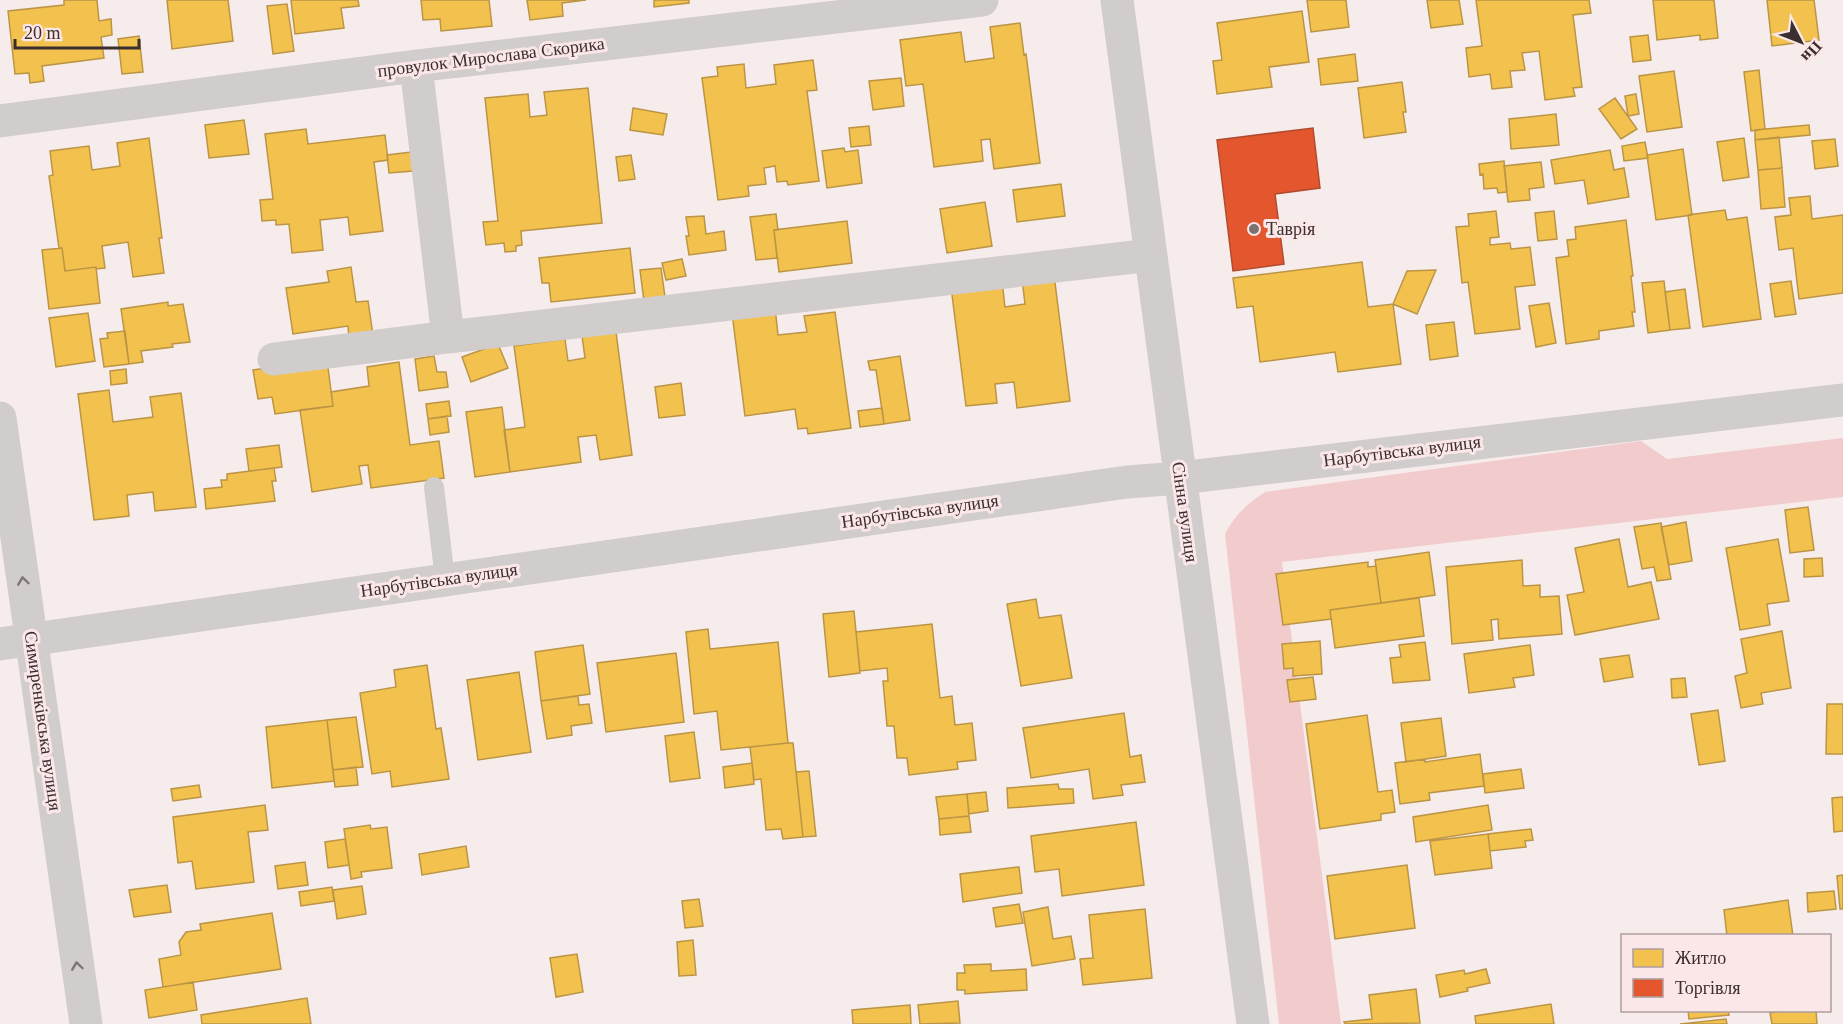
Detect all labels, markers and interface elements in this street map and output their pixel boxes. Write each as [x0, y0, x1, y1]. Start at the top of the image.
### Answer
scale bar [15, 12, 140, 50]
north arrow [1771, 12, 1831, 72]
text: 20 m [24, 23, 61, 43]
street label: провулок Мирослава Скорика [376, 33, 606, 81]
text: Пн [1798, 38, 1825, 65]
place label: Таврія [1266, 219, 1315, 239]
marker: Таврія [1247, 222, 1261, 236]
street label: Нарбутівська вулиця [1322, 431, 1482, 471]
street label: Сінна вулиця [1168, 460, 1202, 564]
street label: Нарбутівська вулиця [840, 490, 1000, 532]
street label: Нарбутівська вулиця [359, 559, 519, 601]
one-way arrow [18, 576, 30, 586]
street label: Симиренківська вулиця [20, 630, 66, 812]
legend [1621, 934, 1831, 1012]
text: Житло [1675, 948, 1726, 968]
one-way arrow [72, 961, 84, 971]
text: Торгівля [1675, 978, 1741, 998]

